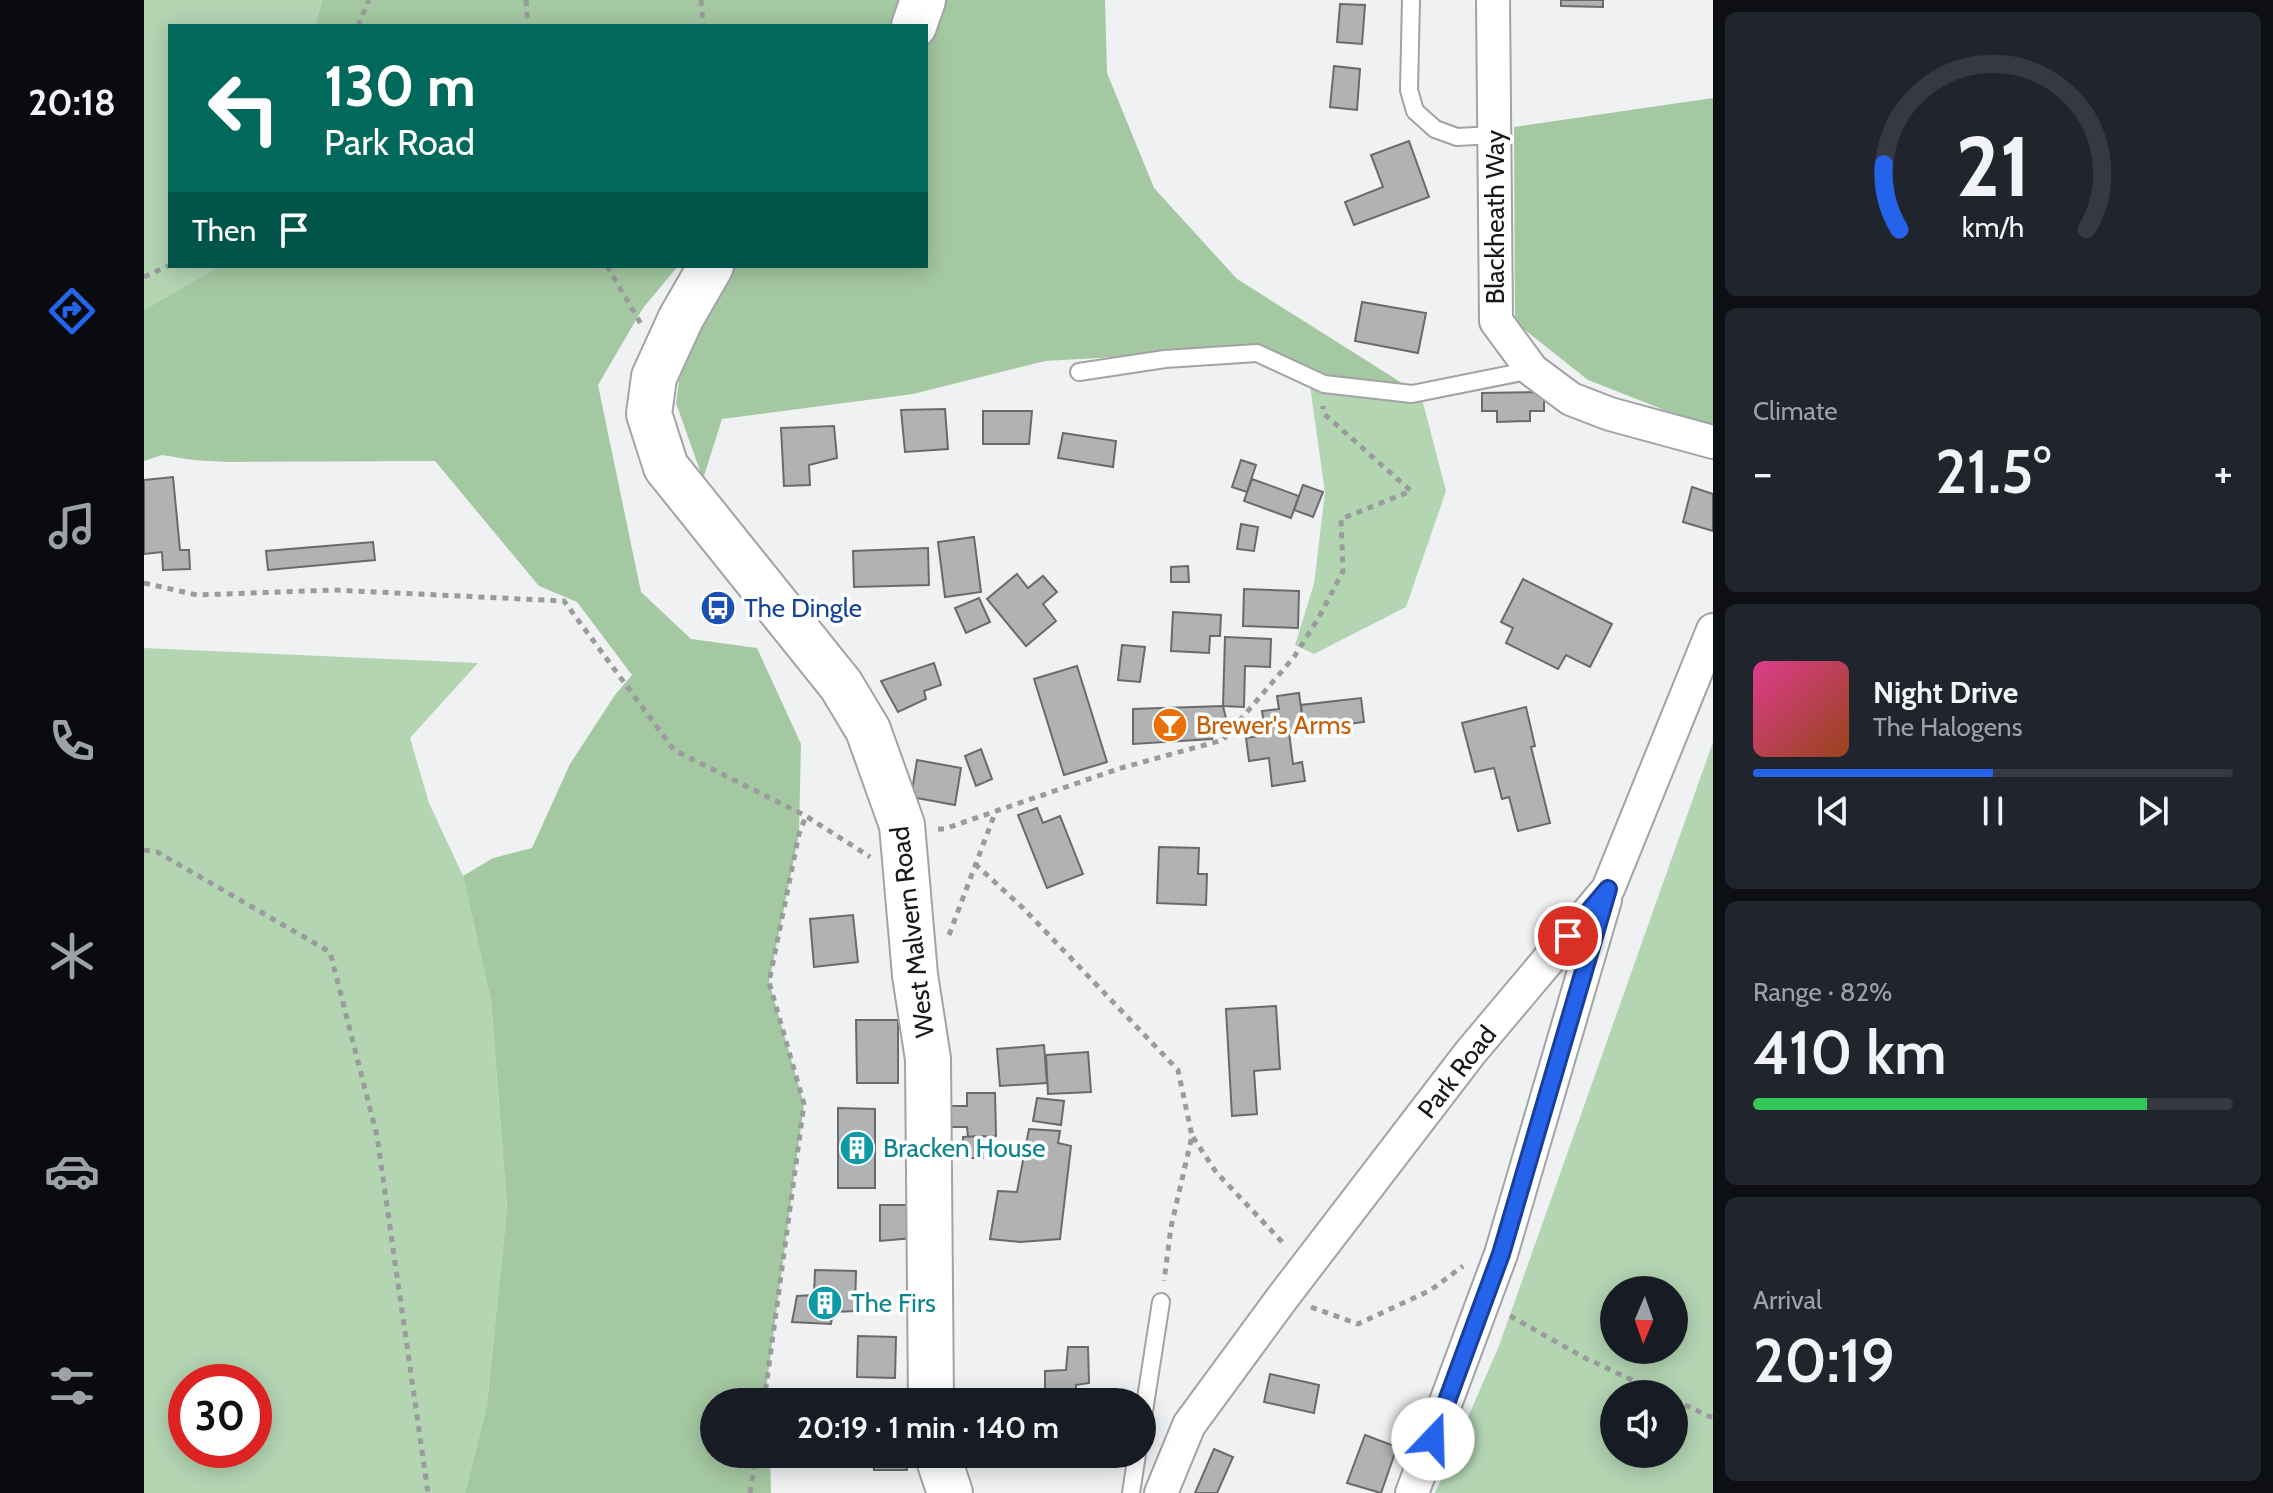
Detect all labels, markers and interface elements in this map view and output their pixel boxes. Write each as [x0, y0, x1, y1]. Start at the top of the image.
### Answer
text: 130 m [324, 52, 476, 120]
icon: left [192, 56, 296, 160]
text: 20:18 [28, 80, 116, 124]
text: 21 [1956, 116, 2030, 217]
text: Park Road [324, 120, 475, 164]
street label: Blackheath Way [1479, 130, 1511, 304]
icon: arrive [272, 208, 316, 252]
text: km/h [1962, 209, 2024, 244]
text: Then [192, 212, 256, 249]
icon: directions [44, 283, 100, 339]
text: Climate [1753, 395, 1838, 427]
text: 21.5° [1935, 435, 2051, 508]
text: − [1753, 446, 1772, 499]
text: + [2214, 446, 2233, 499]
icon: music [44, 498, 100, 554]
bus stop icon: The Dingle [699, 589, 737, 627]
place label: The Dingle [744, 592, 862, 624]
text: Night Drive [1873, 674, 2018, 711]
bar icon: Brewer's Arms [1151, 706, 1189, 744]
place label: Brewer's Arms [1196, 709, 1352, 741]
text: The Halogens [1873, 711, 2022, 743]
icon: phone [44, 713, 100, 769]
icon: previous [1811, 789, 1855, 833]
icon: pause [1971, 789, 2015, 833]
icon: next [2131, 789, 2175, 833]
street label: West Malvern Road [883, 825, 941, 1039]
pin [1534, 902, 1602, 970]
icon: arrive [1546, 914, 1590, 958]
icon: climate [44, 928, 100, 984]
text: Range · 82% [1753, 976, 1892, 1008]
text: 410 km [1753, 1016, 1947, 1089]
street label: Park Road [1411, 1019, 1503, 1125]
building icon: Bracken House [838, 1129, 876, 1167]
place label: Bracken House [883, 1132, 1045, 1164]
icon: car [44, 1143, 100, 1199]
north arrow [1600, 1276, 1688, 1364]
map controls [1600, 1276, 1688, 1468]
building icon: The Firs [806, 1284, 844, 1322]
text: Arrival [1753, 1284, 1822, 1316]
place label: The Firs [851, 1287, 936, 1319]
text: 20:19 [1753, 1324, 1895, 1397]
icon: filters [44, 1358, 100, 1414]
speed limit sign: 30 [168, 1364, 272, 1468]
button: sound [1600, 1380, 1688, 1468]
position arrow [1391, 1397, 1475, 1481]
text: 20:19 · 1 min · 140 m [797, 1409, 1059, 1446]

